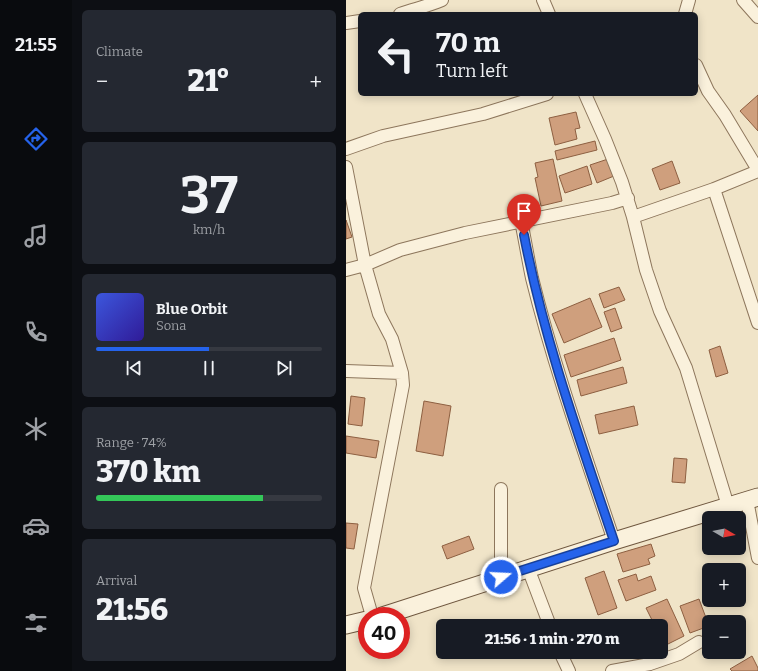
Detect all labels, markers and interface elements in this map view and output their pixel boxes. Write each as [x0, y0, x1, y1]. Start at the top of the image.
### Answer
text: 70 m [436, 26, 500, 59]
icon: left [370, 28, 422, 80]
text: 21:55 [15, 34, 57, 56]
text: Climate [96, 44, 143, 59]
text: Turn left [436, 60, 508, 82]
text: 21° [188, 63, 230, 99]
text: − [96, 68, 108, 95]
text: + [309, 68, 322, 95]
icon: directions [22, 125, 50, 153]
text: 37 [180, 164, 238, 227]
pin [507, 194, 541, 235]
icon: arrive [513, 200, 535, 222]
icon: music [22, 222, 50, 250]
text: km/h [193, 222, 225, 237]
text: Blue Orbit [156, 300, 228, 318]
icon: phone [22, 318, 50, 346]
text: Sona [156, 318, 186, 333]
icon: previous [123, 357, 145, 379]
icon: pause [198, 357, 220, 379]
icon: next [273, 357, 295, 379]
icon: climate [22, 415, 50, 443]
text: Range · 74% [96, 435, 167, 450]
text: 370 km [96, 454, 200, 490]
north arrow [702, 511, 746, 555]
map controls [702, 511, 746, 659]
icon: car [22, 512, 50, 540]
position arrow [480, 556, 522, 598]
button: + [702, 563, 746, 607]
text: Arrival [96, 573, 137, 588]
text: 21:56 [96, 592, 168, 628]
speed limit sign: 40 [358, 607, 410, 659]
icon: filters [22, 609, 50, 637]
button: − [702, 615, 746, 659]
text: 21:56 · 1 min · 270 m [485, 630, 619, 648]

